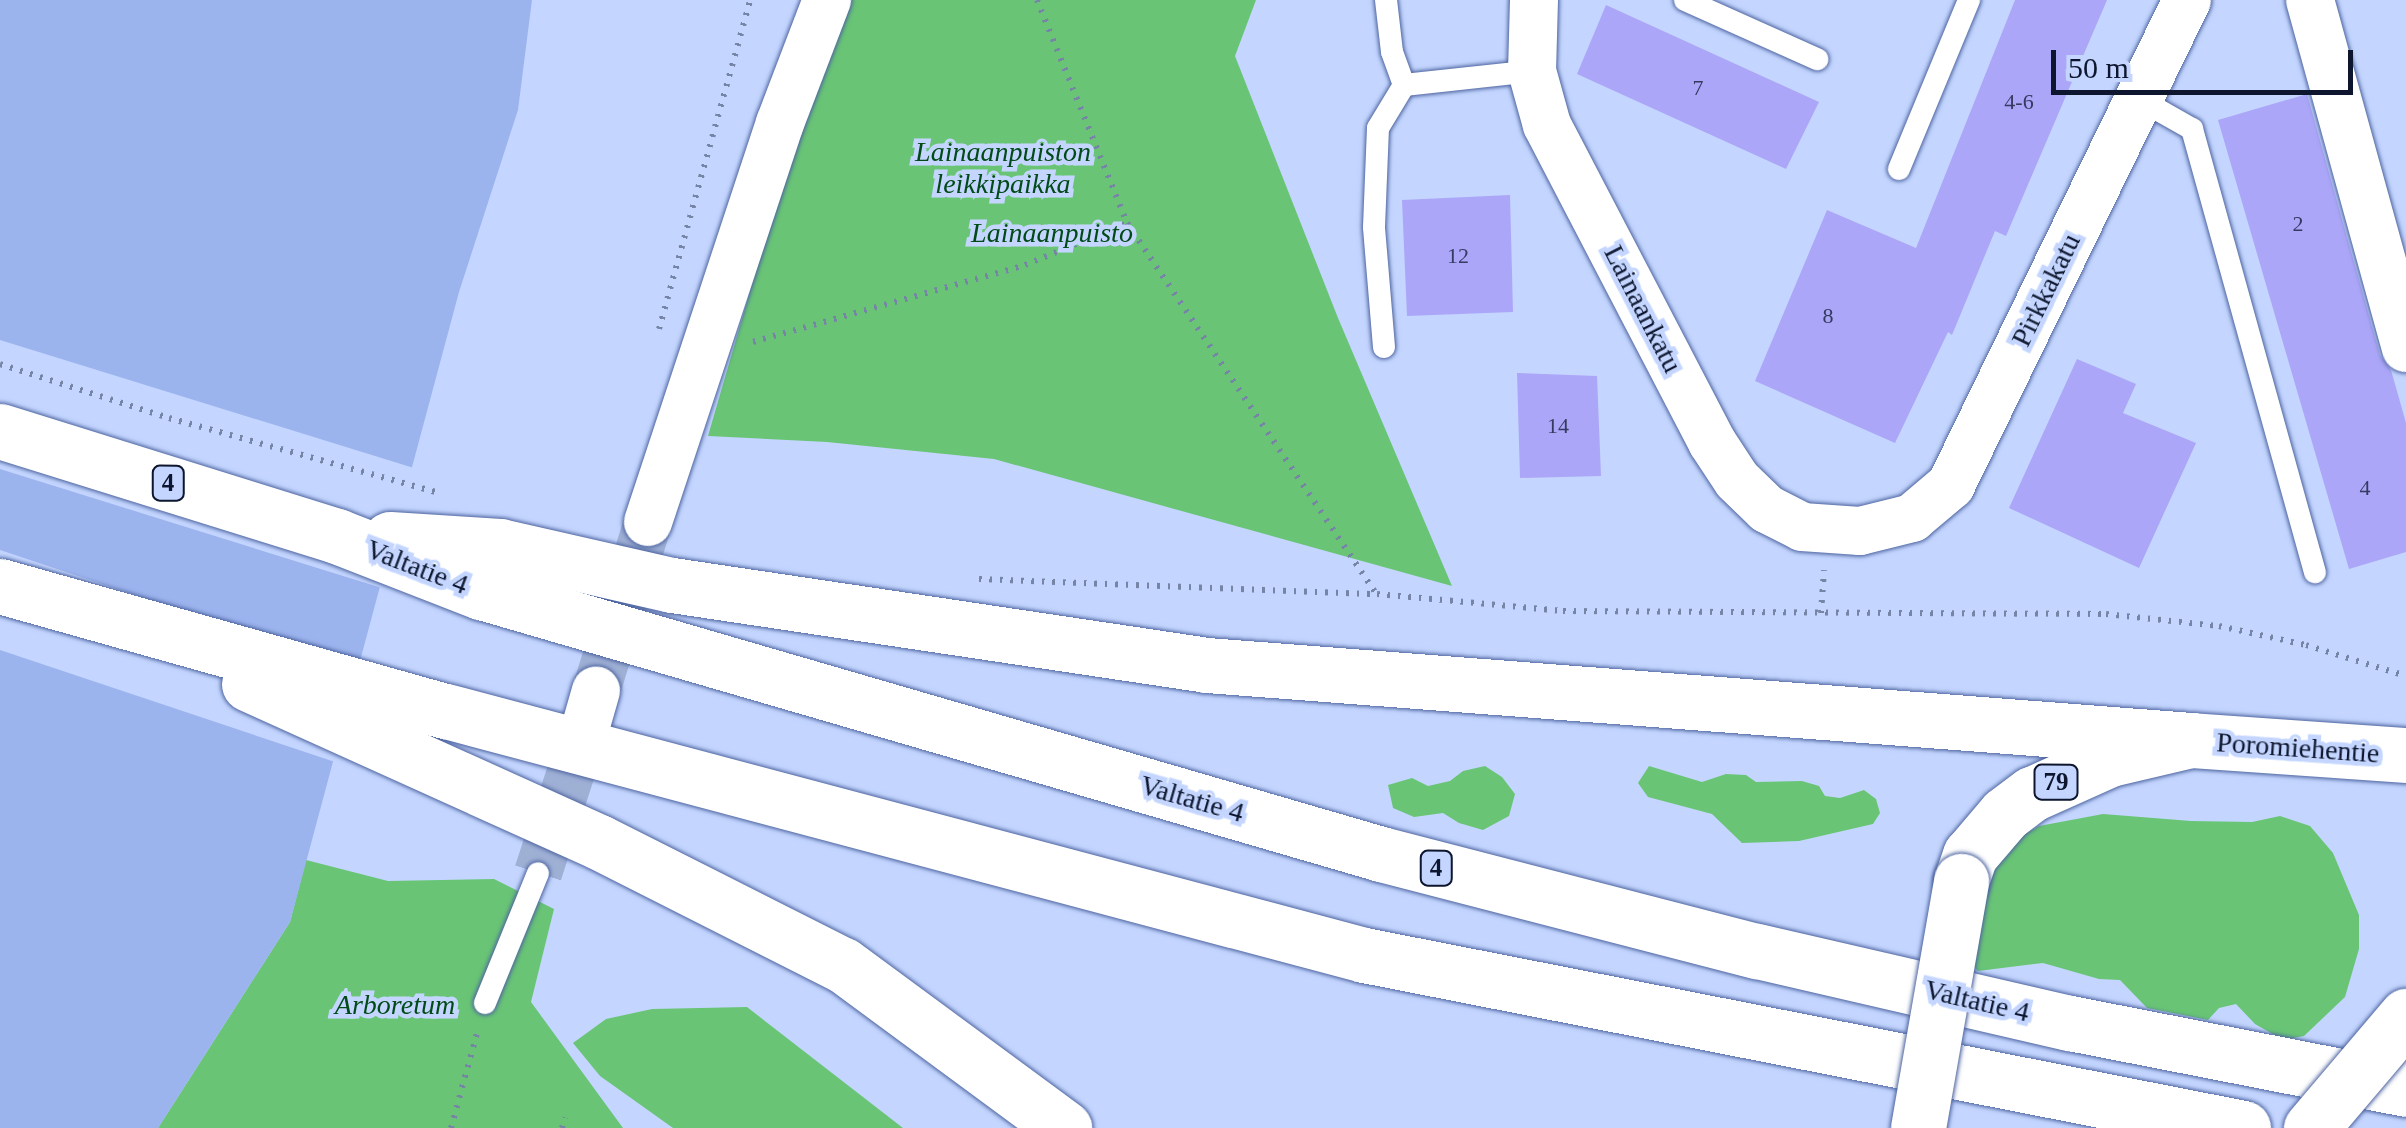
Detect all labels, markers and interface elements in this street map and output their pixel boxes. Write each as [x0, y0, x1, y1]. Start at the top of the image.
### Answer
scale bar [2056, 30, 2358, 92]
text: 50 m [2068, 51, 2129, 84]
house number: 7 [1692, 75, 1704, 101]
house number: 4-6 [2004, 89, 2034, 115]
park label: Lainaanpuiston leikkipaikka [915, 135, 1091, 201]
house number: 2 [2292, 211, 2304, 237]
park label: Lainaanpuisto [971, 216, 1133, 250]
street label: Pirkkakatu [2004, 228, 2088, 352]
street label: Lainaankatu [1597, 240, 1689, 378]
house number: 12 [1447, 243, 1469, 269]
house number: 8 [1822, 303, 1834, 329]
house number: 14 [1547, 413, 1569, 439]
road number: 4 [150, 463, 186, 503]
house number: 4 [2360, 475, 2370, 501]
street label: Valtatie 4 [361, 532, 473, 602]
street label: Poromiehentie [2215, 726, 2381, 770]
road number: 79 [2034, 762, 2078, 802]
street label: Valtatie 4 [1136, 768, 1248, 830]
road number: 4 [1418, 848, 1454, 888]
street label: Valtatie 4 [1921, 973, 2033, 1029]
park label: Arboretum [335, 988, 455, 1022]

